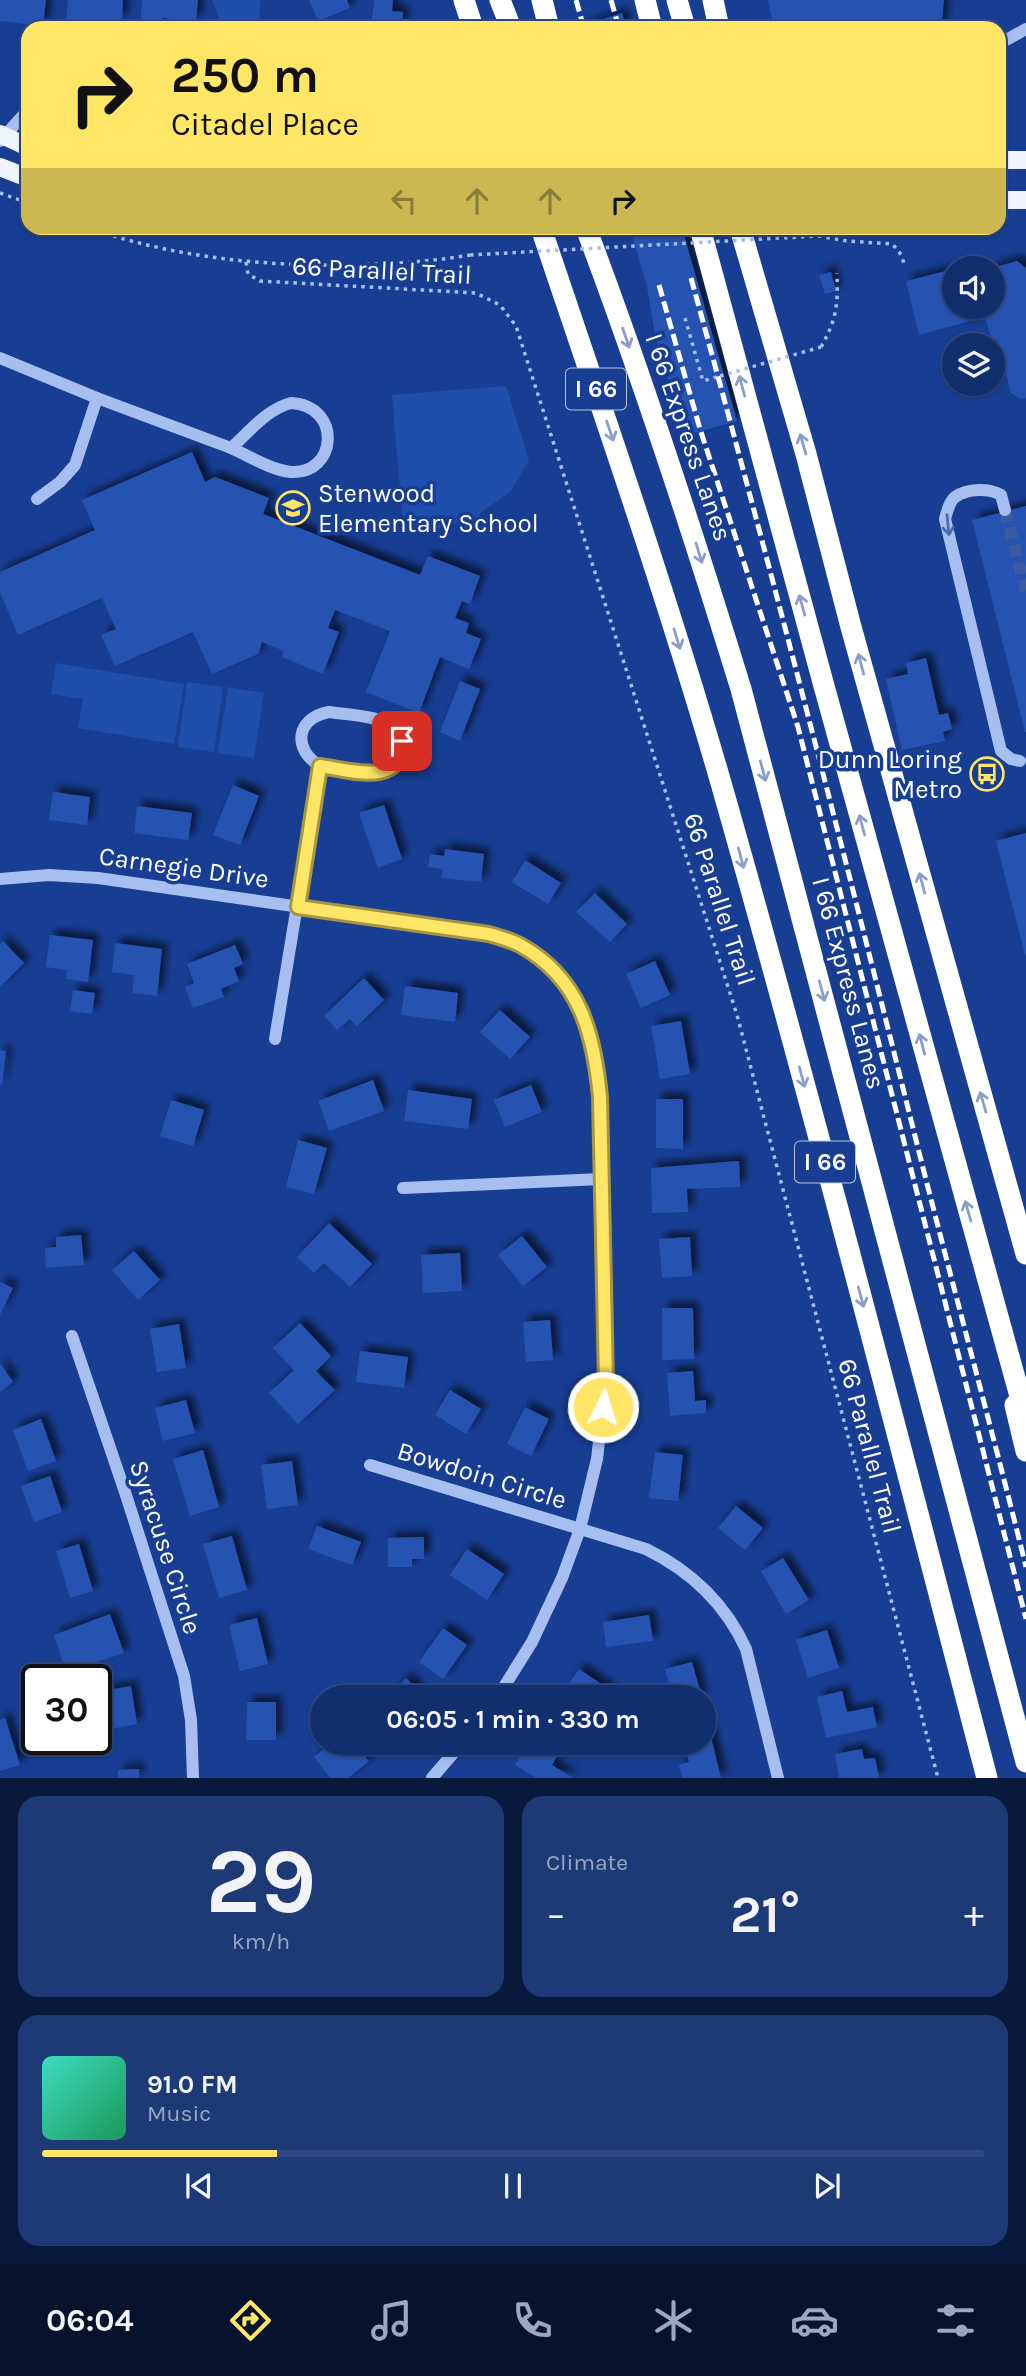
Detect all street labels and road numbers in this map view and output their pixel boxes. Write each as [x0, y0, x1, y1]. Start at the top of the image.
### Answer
street label: 66 Parallel Trail [291, 250, 472, 291]
street label: I 66 Express Lanes [638, 329, 739, 545]
road number: I 66 [566, 368, 626, 410]
street label: 66 Parallel Trail [677, 809, 762, 989]
street label: Carnegie Drive [97, 840, 271, 895]
street label: I 66 Express Lanes [805, 874, 892, 1092]
road number: I 66 [795, 1142, 855, 1182]
street label: 66 Parallel Trail [831, 1355, 908, 1537]
street label: Bowdoin Circle [393, 1435, 570, 1516]
street label: Syracuse Circle [123, 1456, 208, 1638]

